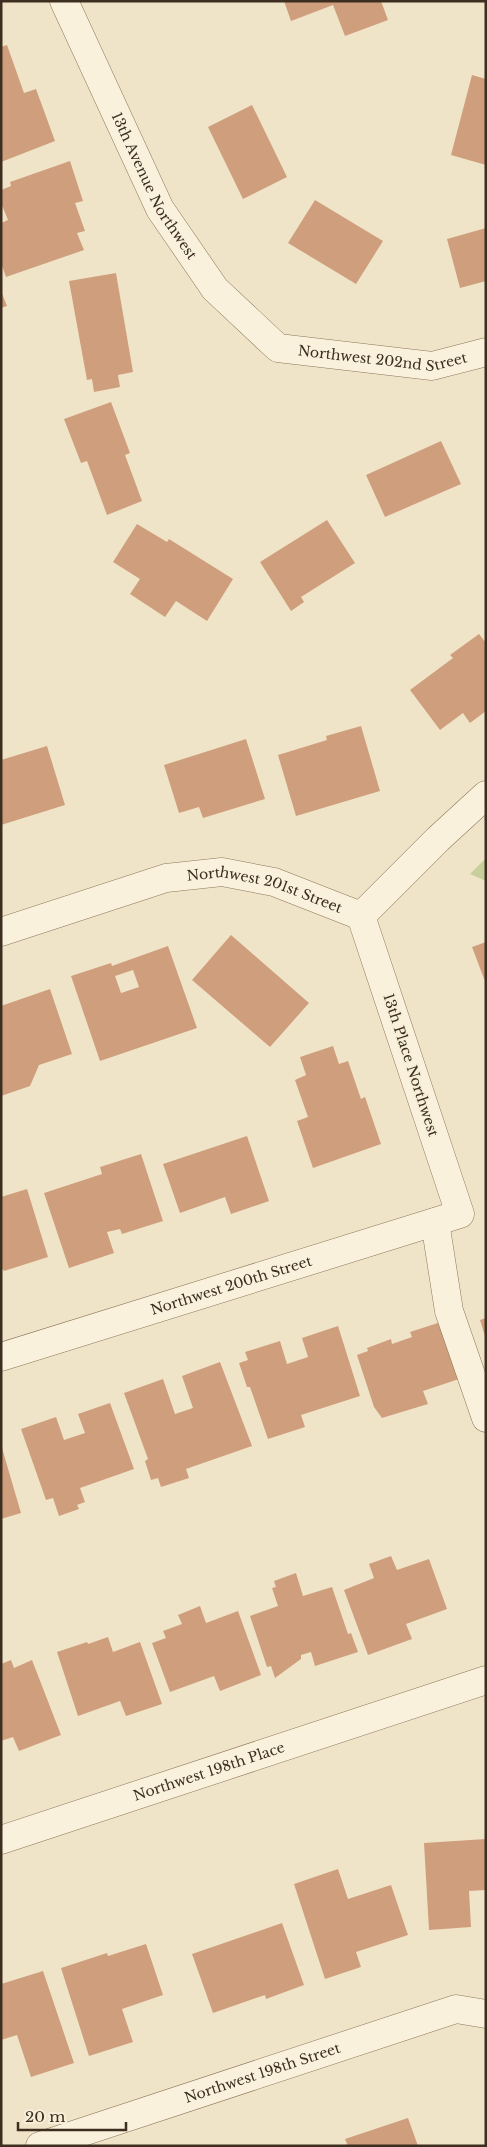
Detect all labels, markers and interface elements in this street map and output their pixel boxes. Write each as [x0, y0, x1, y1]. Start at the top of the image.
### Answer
street label: 13th Avenue Northwest [108, 109, 201, 264]
street label: Northwest 202nd Street [297, 341, 470, 375]
street label: Northwest 201st Street [186, 863, 345, 917]
street label: 13th Place Northwest [379, 991, 443, 1139]
street label: Northwest 200th Street [148, 1252, 315, 1319]
street label: Northwest 198th Place [131, 1738, 287, 1805]
street label: Northwest 198th Street [182, 2039, 343, 2107]
scale bar [18, 2100, 125, 2132]
text: 20 m [25, 2107, 65, 2126]

